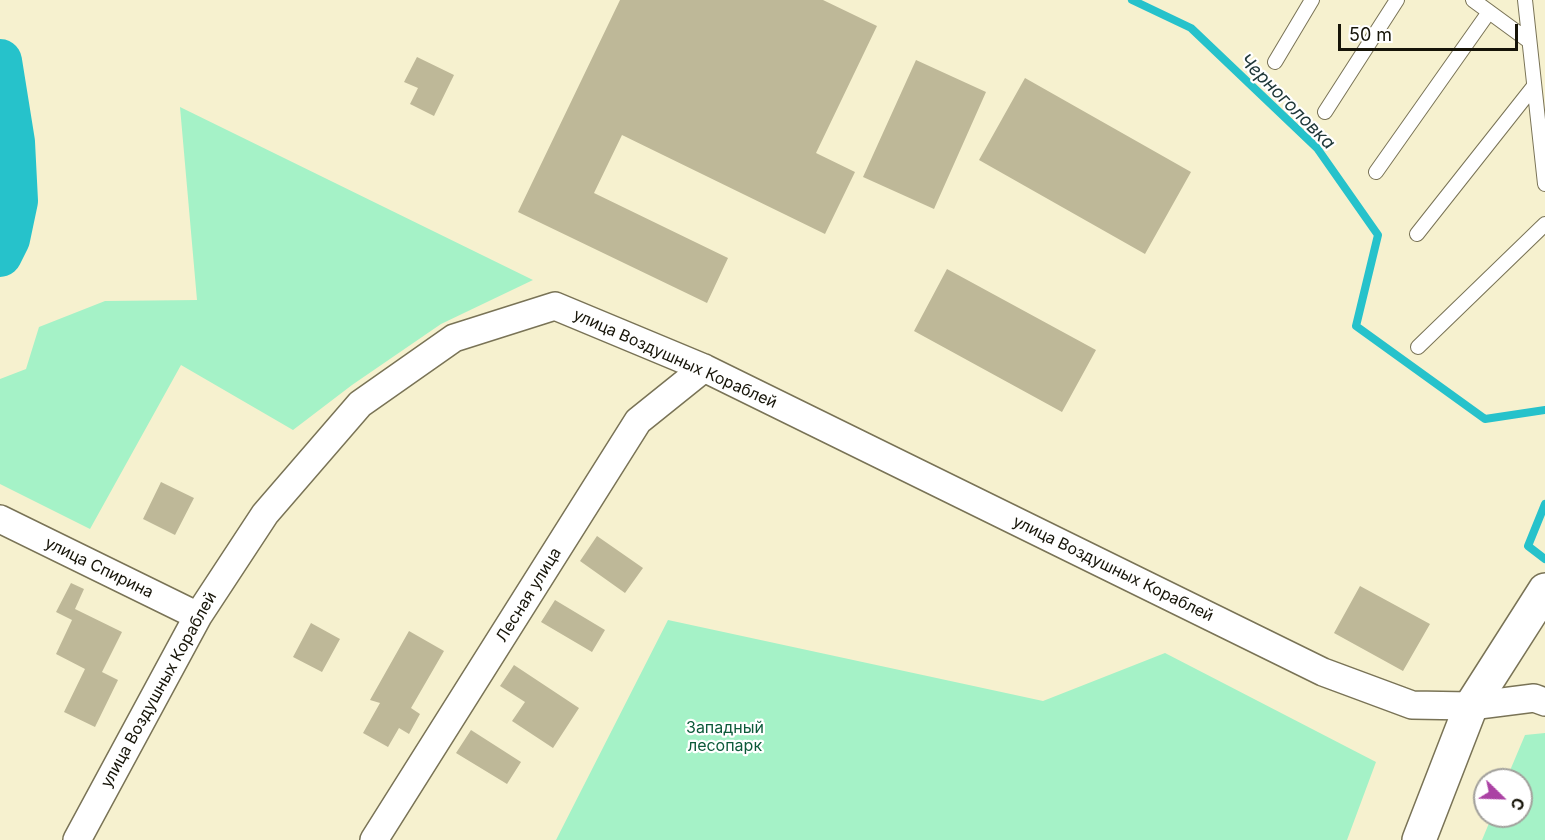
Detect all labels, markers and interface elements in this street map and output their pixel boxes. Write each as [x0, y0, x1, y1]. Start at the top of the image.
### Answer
scale bar [1341, 12, 1521, 50]
text: 50 m [1349, 24, 1392, 45]
water label: Черноголовка [1235, 50, 1339, 154]
street label: улица Воздушных Кораблей [570, 305, 780, 413]
street label: улица Воздушных Кораблей [1010, 512, 1216, 626]
street label: улица Спирина [42, 533, 156, 603]
street label: Лесная улица [492, 544, 566, 646]
street label: улица Воздушных Кораблей [97, 589, 221, 791]
park label: Западный лесопарк [686, 718, 764, 756]
north arrow [1473, 768, 1533, 828]
text: С [1506, 795, 1529, 814]

